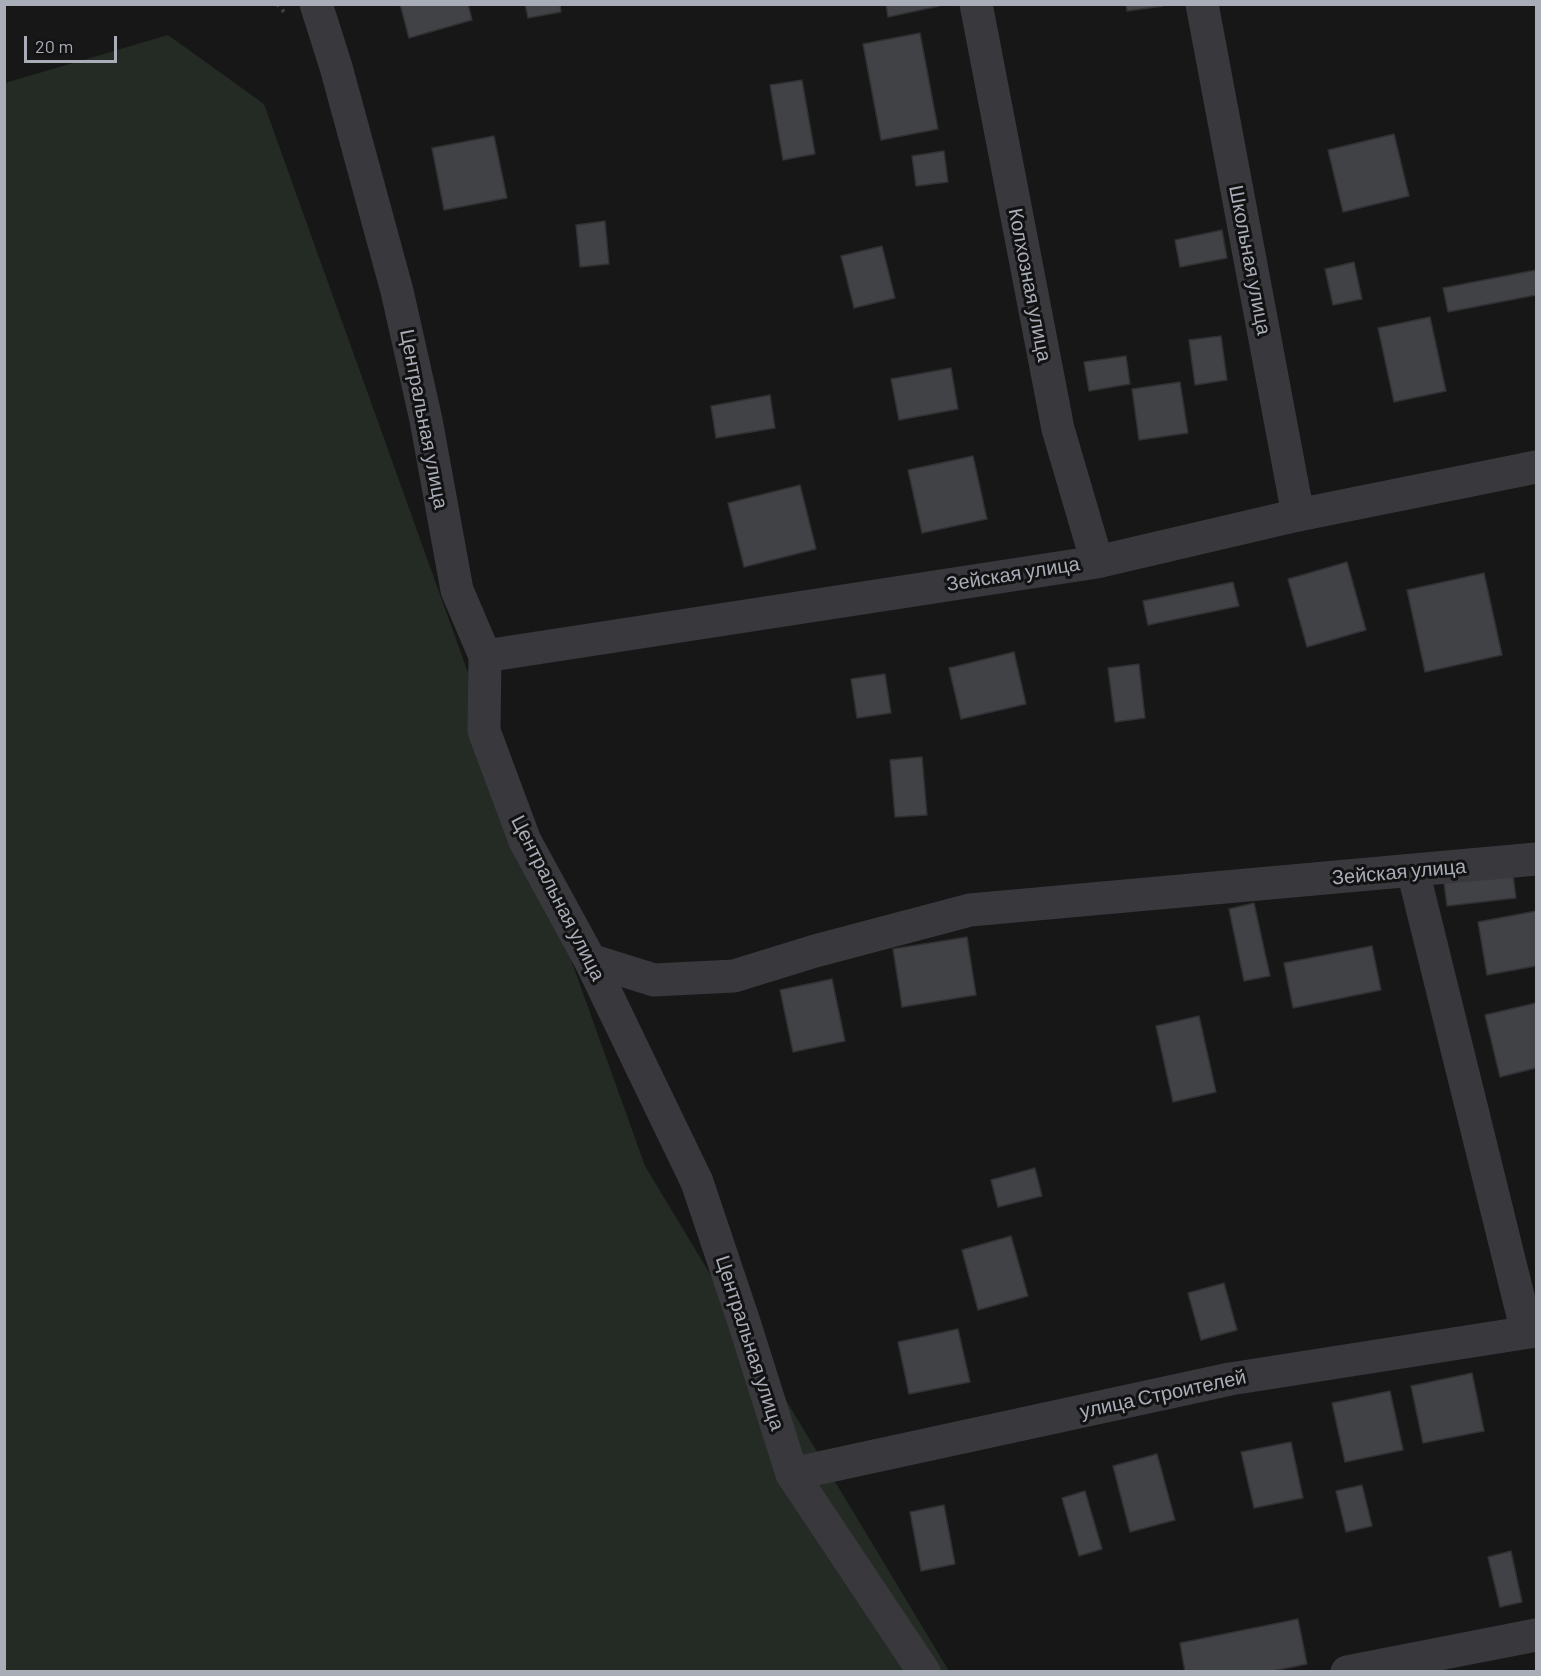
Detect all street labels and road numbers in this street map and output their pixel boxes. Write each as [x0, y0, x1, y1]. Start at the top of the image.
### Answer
street label: Школьная улица [1224, 183, 1276, 337]
street label: Колхозная улица [1003, 206, 1057, 364]
street label: Центральная улица [395, 327, 453, 511]
street label: Зейская улица [945, 552, 1081, 596]
street label: Центральная улица [506, 811, 610, 985]
street label: Зейская улица [1331, 854, 1467, 890]
street label: Центральная улица [710, 1253, 790, 1433]
street label: улица Строителей [1078, 1365, 1248, 1423]

